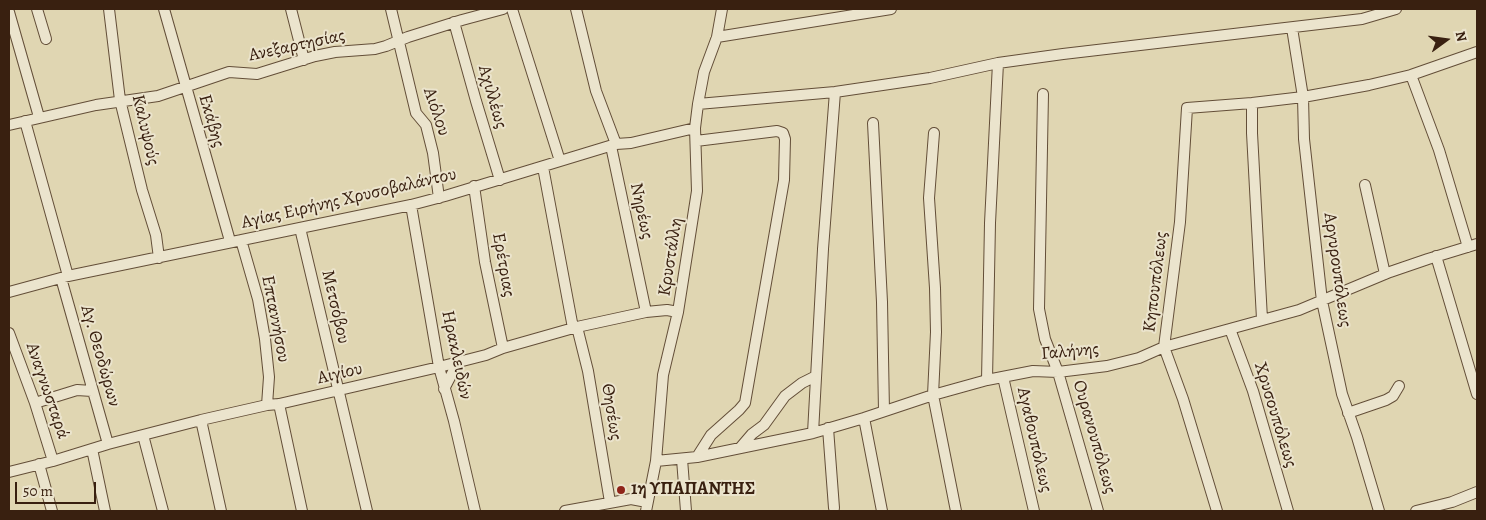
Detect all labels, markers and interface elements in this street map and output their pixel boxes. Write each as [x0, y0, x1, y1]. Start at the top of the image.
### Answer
north arrow [1421, 15, 1471, 65]
street label: Ανεξαρτησίας [247, 25, 347, 67]
text: N [1451, 29, 1471, 43]
street label: Αχιλλέως [473, 63, 511, 131]
street label: Αιόλου [418, 85, 454, 139]
street label: Εκάβης [193, 92, 229, 150]
street label: Καλυψούς [126, 93, 164, 167]
street label: Αγίας Ειρήνης Χρυσοβαλάντου [239, 164, 459, 234]
street label: Νηρέως [625, 181, 657, 241]
street label: Αργυρουπόλεως [1318, 212, 1356, 328]
street label: Κρυστάλλη [654, 216, 688, 298]
street label: Κηπουπόλεως [1139, 230, 1173, 334]
street label: Ερέτριας [487, 231, 519, 299]
street label: Μετσόβου [316, 268, 354, 346]
street label: Επταννήσου [256, 274, 294, 364]
street label: Αγ. Θεοδώρων [75, 303, 125, 409]
street label: Ηρακλειδών [436, 308, 476, 402]
street label: Γαλήνης [1040, 339, 1100, 365]
street label: Αναγνωσταρά [20, 340, 74, 442]
street label: Αιγίου [315, 358, 365, 390]
street label: Χρυσουπόλεως [1249, 360, 1301, 470]
street label: Ουρανουπόλεως [1067, 378, 1121, 496]
street label: Θησέως [596, 382, 626, 442]
street label: Αγαθουπόλεως [1011, 385, 1057, 495]
scale bar [18, 472, 99, 504]
place label: 1η ΥΠΑΠΑΝΤΗΣ [631, 479, 755, 501]
text: 50 m [23, 481, 53, 501]
marker: 1η ΥΠΑΠΑΝΤΗΣ [615, 484, 627, 496]

